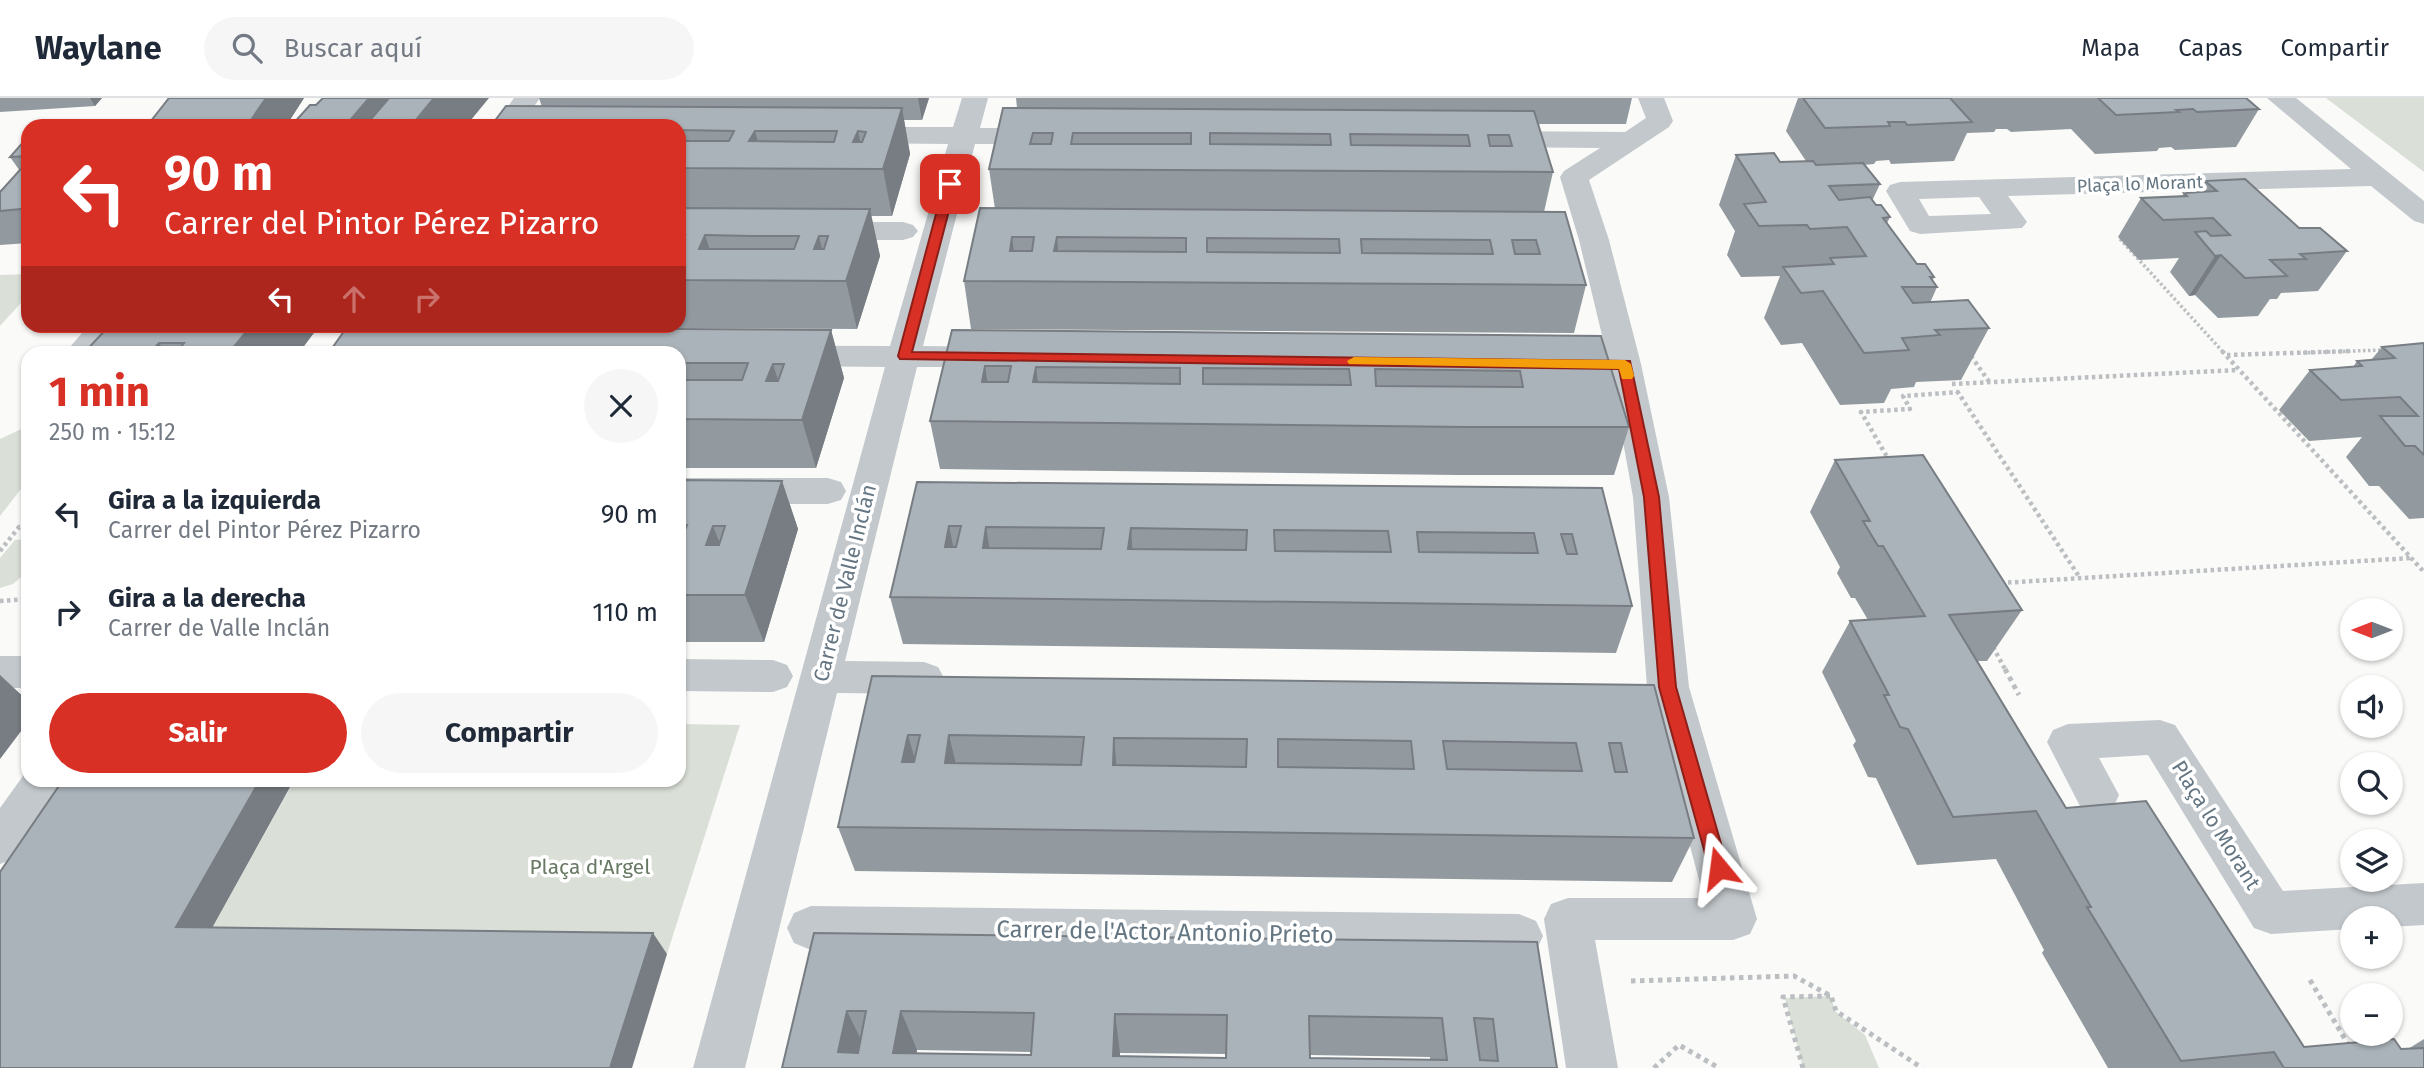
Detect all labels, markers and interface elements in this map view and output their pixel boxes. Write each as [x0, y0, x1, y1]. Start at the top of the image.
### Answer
search box [204, 17, 694, 80]
text: Waylane [35, 28, 162, 68]
icon: search [228, 29, 266, 67]
text: Buscar aquí [284, 33, 422, 64]
text: Mapa [2081, 34, 2140, 62]
text: Capas [2178, 34, 2242, 62]
text: Compartir [2280, 34, 2389, 62]
text: 90 m [164, 144, 273, 203]
icon: left [49, 147, 140, 238]
pin [920, 154, 980, 214]
icon: arrive [931, 165, 969, 203]
street label: Plaça lo Morant [2076, 171, 2204, 197]
text: Carrer del Pintor Pérez Pizarro [164, 204, 600, 242]
icon: left [262, 280, 300, 318]
icon: ahead [335, 280, 373, 318]
icon: right [408, 280, 446, 318]
text: 1 min [49, 367, 150, 417]
button: close [584, 369, 658, 443]
text: 250 m · 15:12 [49, 418, 176, 446]
street label: Carrer de Valle Inclán [808, 481, 882, 685]
text: Gira a la izquierda [108, 485, 321, 516]
icon: left [49, 495, 87, 533]
text: 90 m [601, 499, 658, 530]
text: Carrer del Pintor Pérez Pizarro [108, 516, 421, 544]
text: Gira a la derecha [108, 583, 306, 614]
icon: right [49, 593, 87, 631]
text: 110 m [592, 597, 658, 628]
north arrow [2340, 598, 2403, 662]
map controls [2340, 598, 2403, 1046]
text: Carrer de Valle Inclán [108, 614, 330, 642]
button: sound [2340, 675, 2403, 738]
button: Salir [49, 693, 347, 773]
button: Compartir [361, 693, 658, 773]
button: search [2340, 752, 2403, 815]
street label: Plaça lo Morant [2166, 756, 2266, 895]
button: layers [2340, 829, 2403, 892]
position arrow [1682, 831, 1756, 905]
park label: Plaça d'Argel [530, 854, 650, 880]
button: + [2340, 906, 2403, 969]
street label: Carrer de l'Actor Antonio Prieto [996, 915, 1334, 949]
button: − [2340, 983, 2403, 1046]

